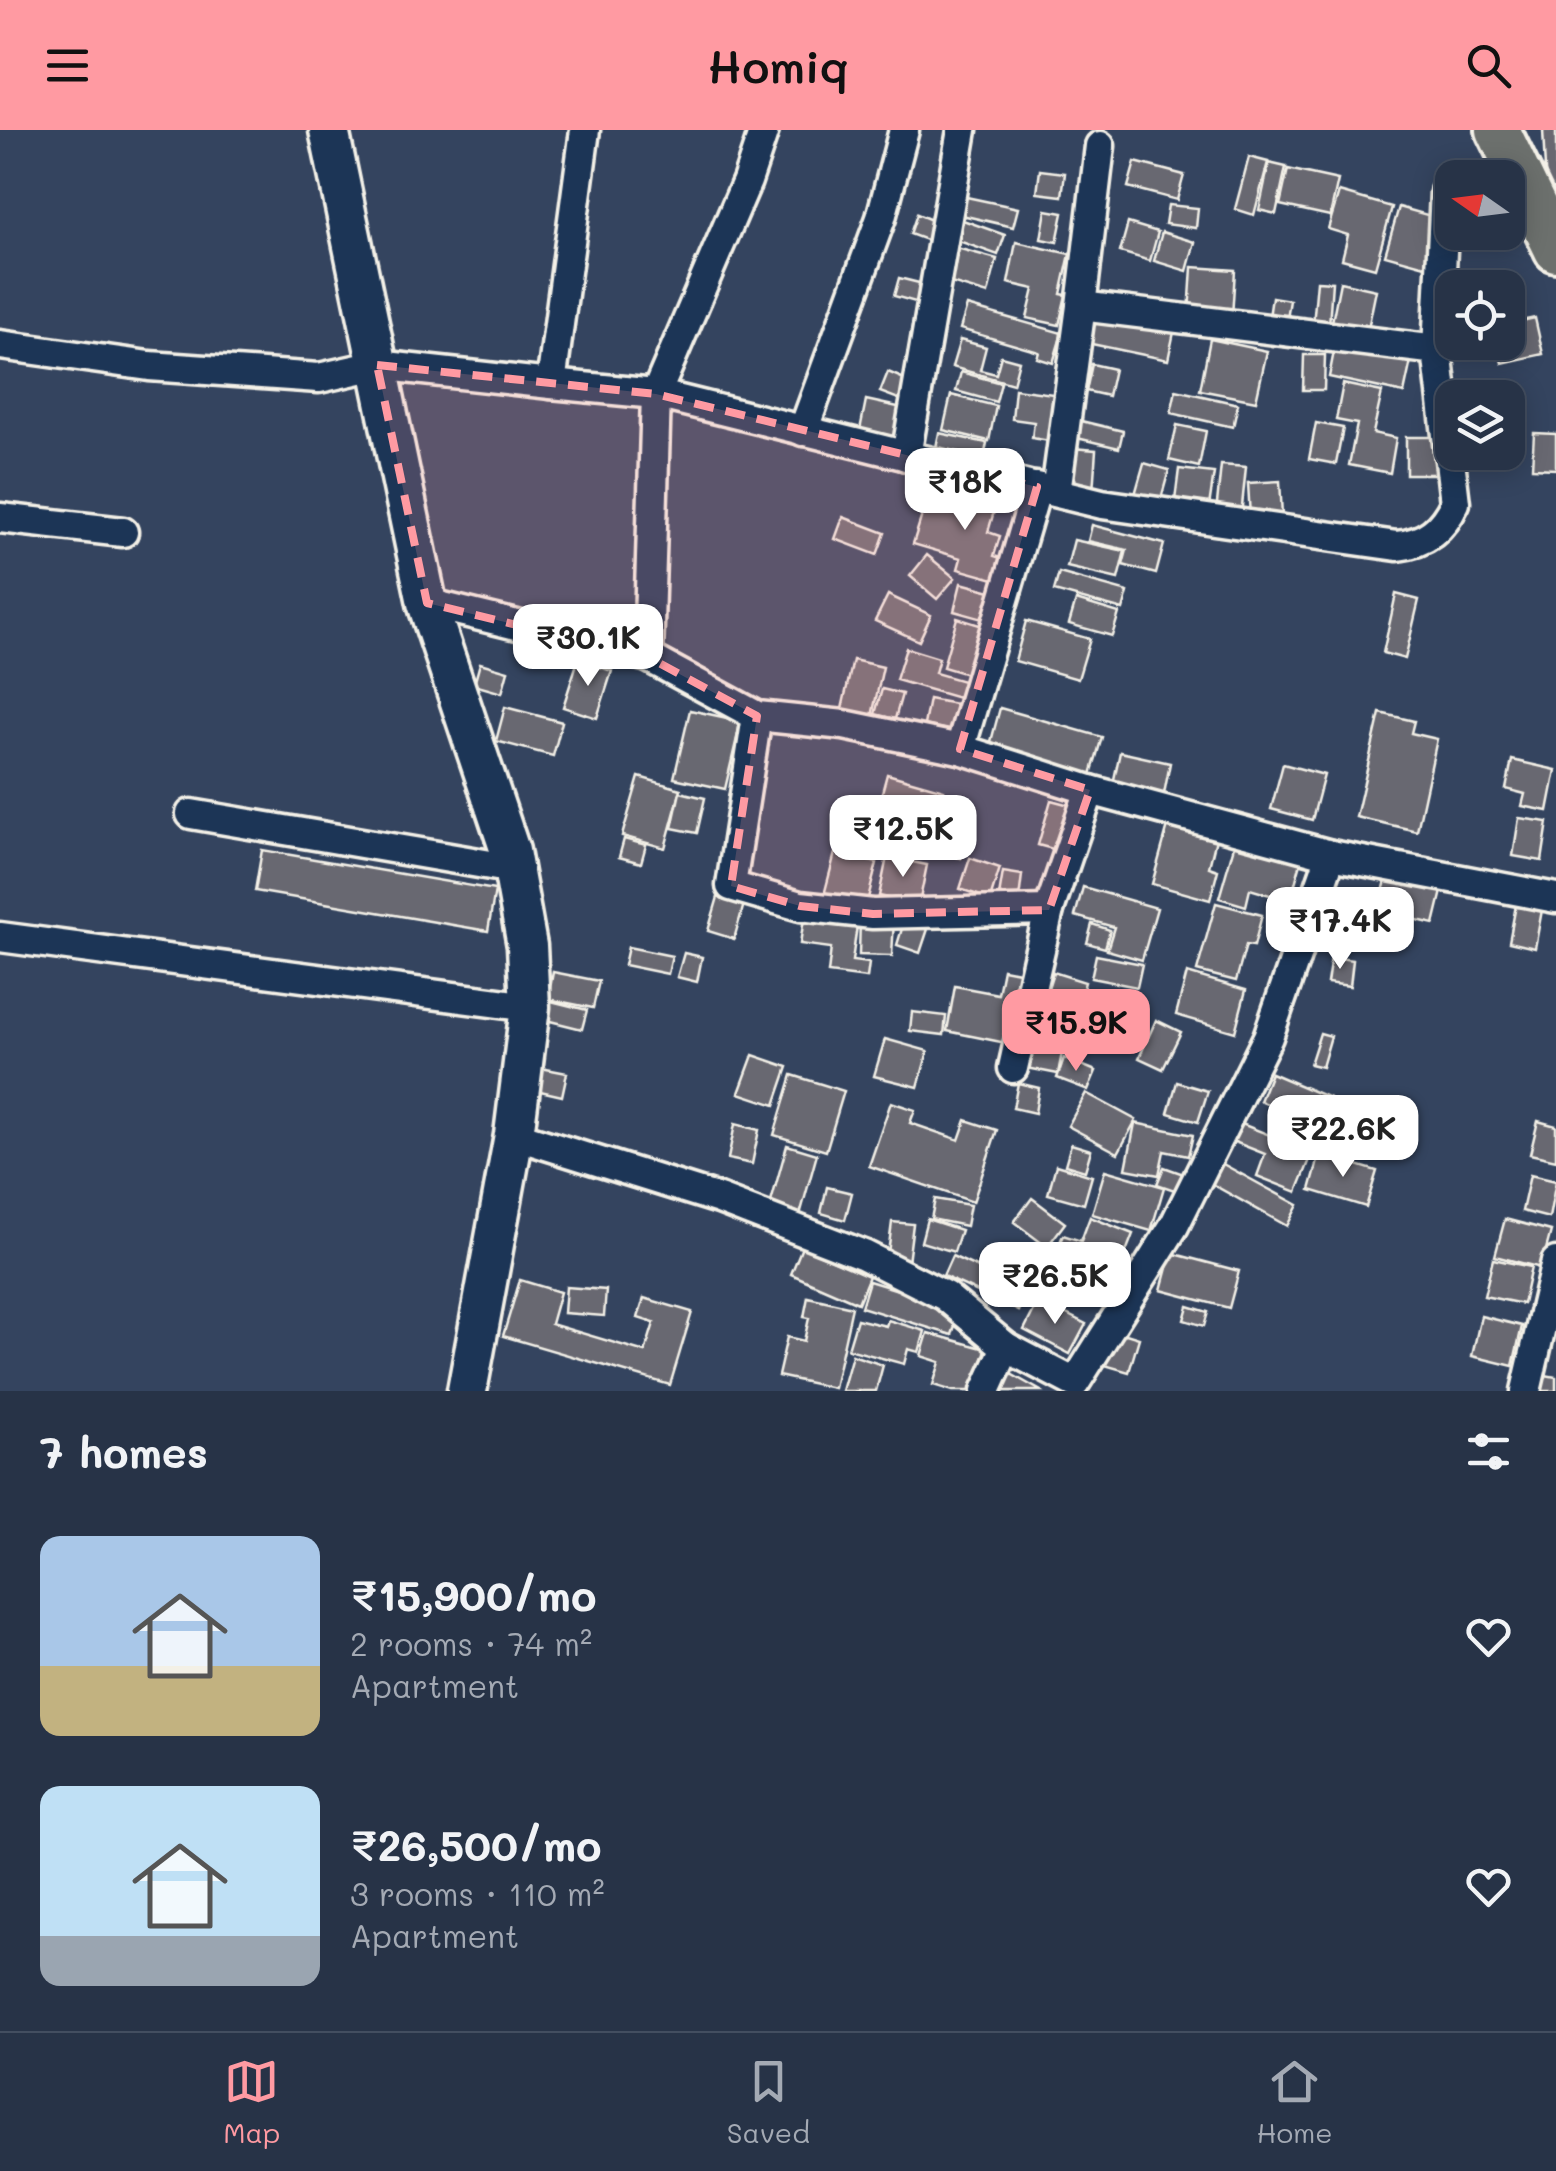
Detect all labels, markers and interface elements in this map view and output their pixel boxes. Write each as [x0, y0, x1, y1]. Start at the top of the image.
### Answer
text: Homiq [707, 36, 849, 94]
icon: menu [40, 38, 95, 93]
icon: search [1461, 38, 1516, 93]
north arrow [1435, 160, 1525, 250]
map controls [1435, 160, 1525, 470]
button: locate [1435, 270, 1525, 360]
button: layers [1435, 380, 1525, 470]
pin: ₹18K [906, 448, 1024, 533]
text: ₹18K [927, 459, 1003, 501]
pin: ₹30.1K [507, 604, 669, 689]
text: ₹30.1K [535, 615, 641, 657]
pin: ₹12.5K [822, 795, 984, 880]
text: ₹12.5K [852, 806, 954, 848]
pin: ₹17.4K [1259, 887, 1421, 972]
text: ₹17.4K [1288, 898, 1392, 940]
pin: ₹15.9K [995, 989, 1157, 1074]
text: ₹15.9K [1024, 1000, 1128, 1042]
pin: ₹22.6K [1262, 1095, 1424, 1180]
text: ₹22.6K [1289, 1106, 1397, 1148]
pin: ₹26.5K [974, 1242, 1136, 1327]
text: ₹26.5K [1001, 1253, 1109, 1295]
text: 7 homes [40, 1424, 208, 1479]
icon: filters [1461, 1424, 1516, 1479]
text: ₹15,900/mo [350, 1567, 596, 1622]
icon: home [120, 1576, 240, 1696]
icon: heart [1461, 1609, 1516, 1664]
text: 2 rooms · 74 m² [350, 1622, 592, 1664]
text: Apartment [350, 1664, 519, 1706]
text: ₹26,500/mo [350, 1817, 602, 1872]
icon: home [120, 1826, 240, 1946]
icon: heart [1461, 1859, 1516, 1914]
text: 3 rooms · 110 m² [350, 1872, 605, 1914]
text: Apartment [350, 1914, 519, 1956]
tab: Map [223, 2054, 280, 2150]
tab: Saved [727, 2054, 810, 2150]
tab: Home [1256, 2054, 1333, 2150]

